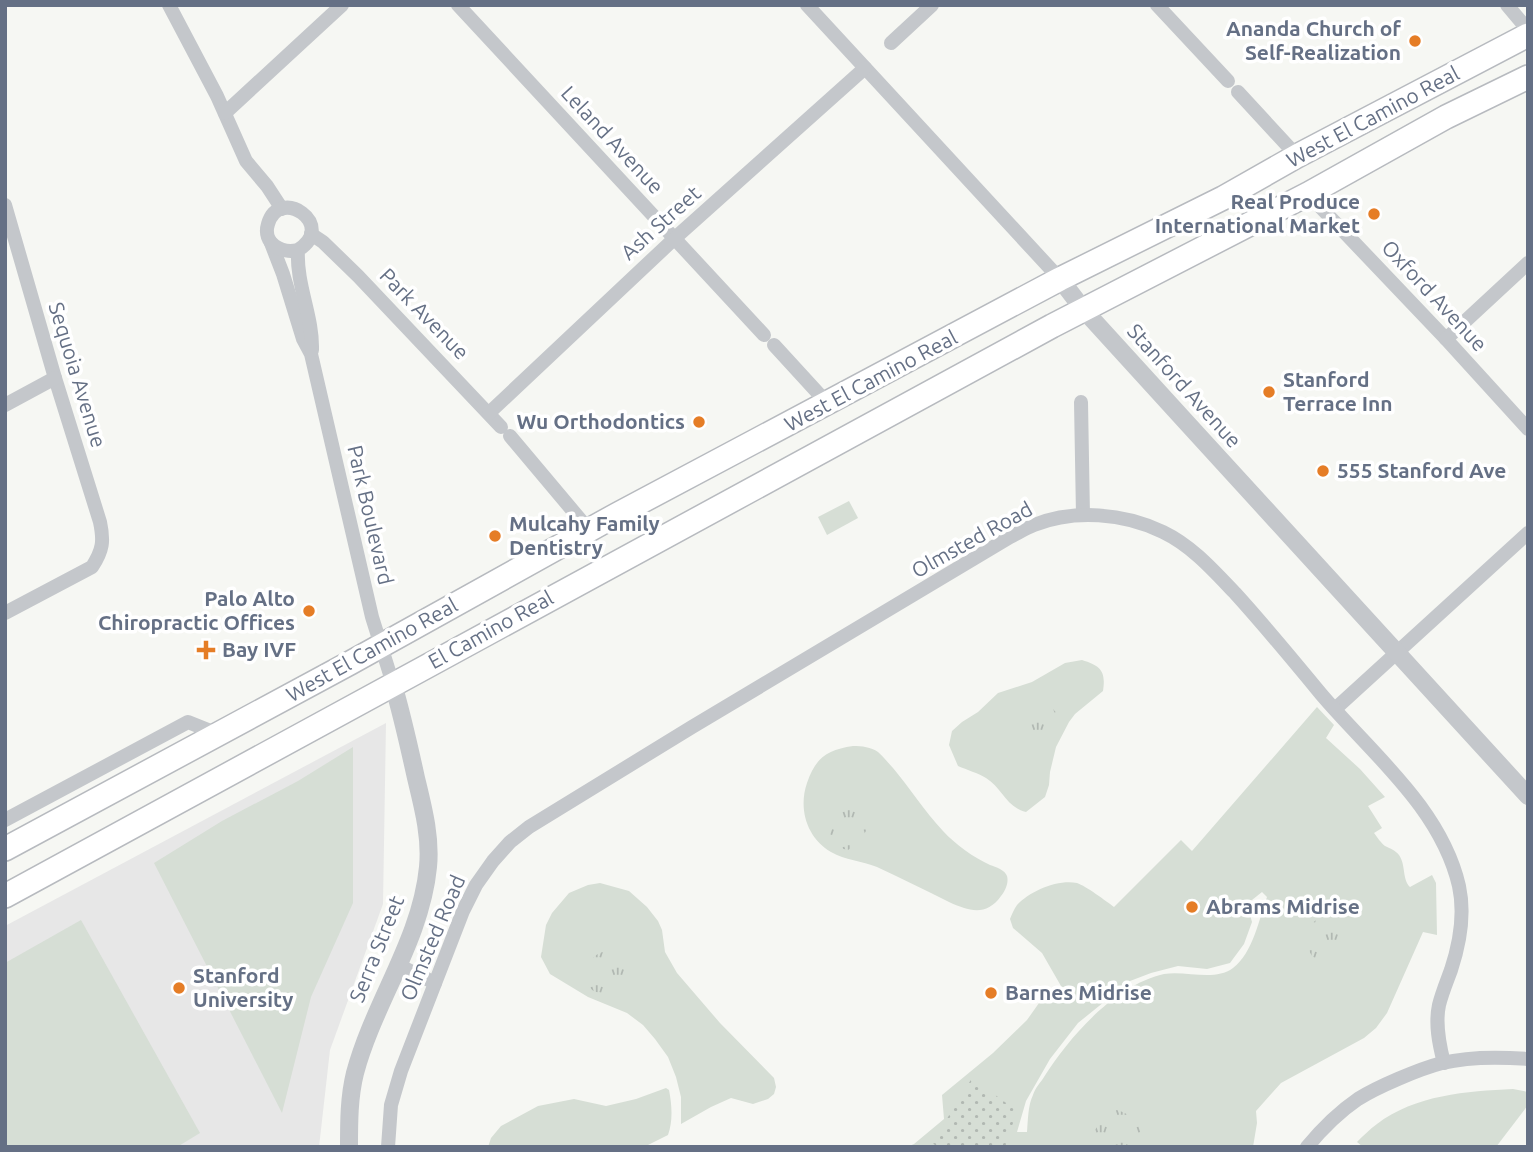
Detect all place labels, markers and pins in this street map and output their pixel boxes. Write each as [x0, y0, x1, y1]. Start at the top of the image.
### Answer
place label: Ananda Church of Self-Realization [1226, 16, 1401, 64]
marker: Ananda Church of Self-Realization [1407, 33, 1423, 49]
place label: Real Produce International Market [1155, 189, 1360, 237]
marker: Real Produce International Market [1366, 206, 1382, 222]
place label: Stanford Terrace Inn [1283, 367, 1393, 415]
marker: Stanford Terrace Inn [1261, 384, 1277, 400]
place label: Wu Orthodontics [516, 409, 685, 433]
marker: Wu Orthodontics [691, 414, 707, 430]
place label: 555 Stanford Ave [1337, 458, 1506, 482]
marker: 555 Stanford Ave [1315, 463, 1331, 479]
place label: Mulcahy Family Dentistry [509, 511, 660, 559]
marker: Mulcahy Family Dentistry [487, 528, 503, 544]
place label: Palo Alto Chiropractic Offices [98, 586, 295, 634]
marker: Palo Alto Chiropractic Offices [301, 603, 317, 619]
place label: Bay IVF [222, 637, 296, 661]
marker: Bay IVF [196, 640, 216, 660]
place label: Abrams Midrise [1206, 894, 1360, 918]
marker: Abrams Midrise [1184, 899, 1200, 915]
place label: Stanford University [193, 963, 293, 1011]
marker: Stanford University [171, 980, 187, 996]
place label: Barnes Midrise [1005, 980, 1152, 1004]
marker: Barnes Midrise [983, 985, 999, 1001]

